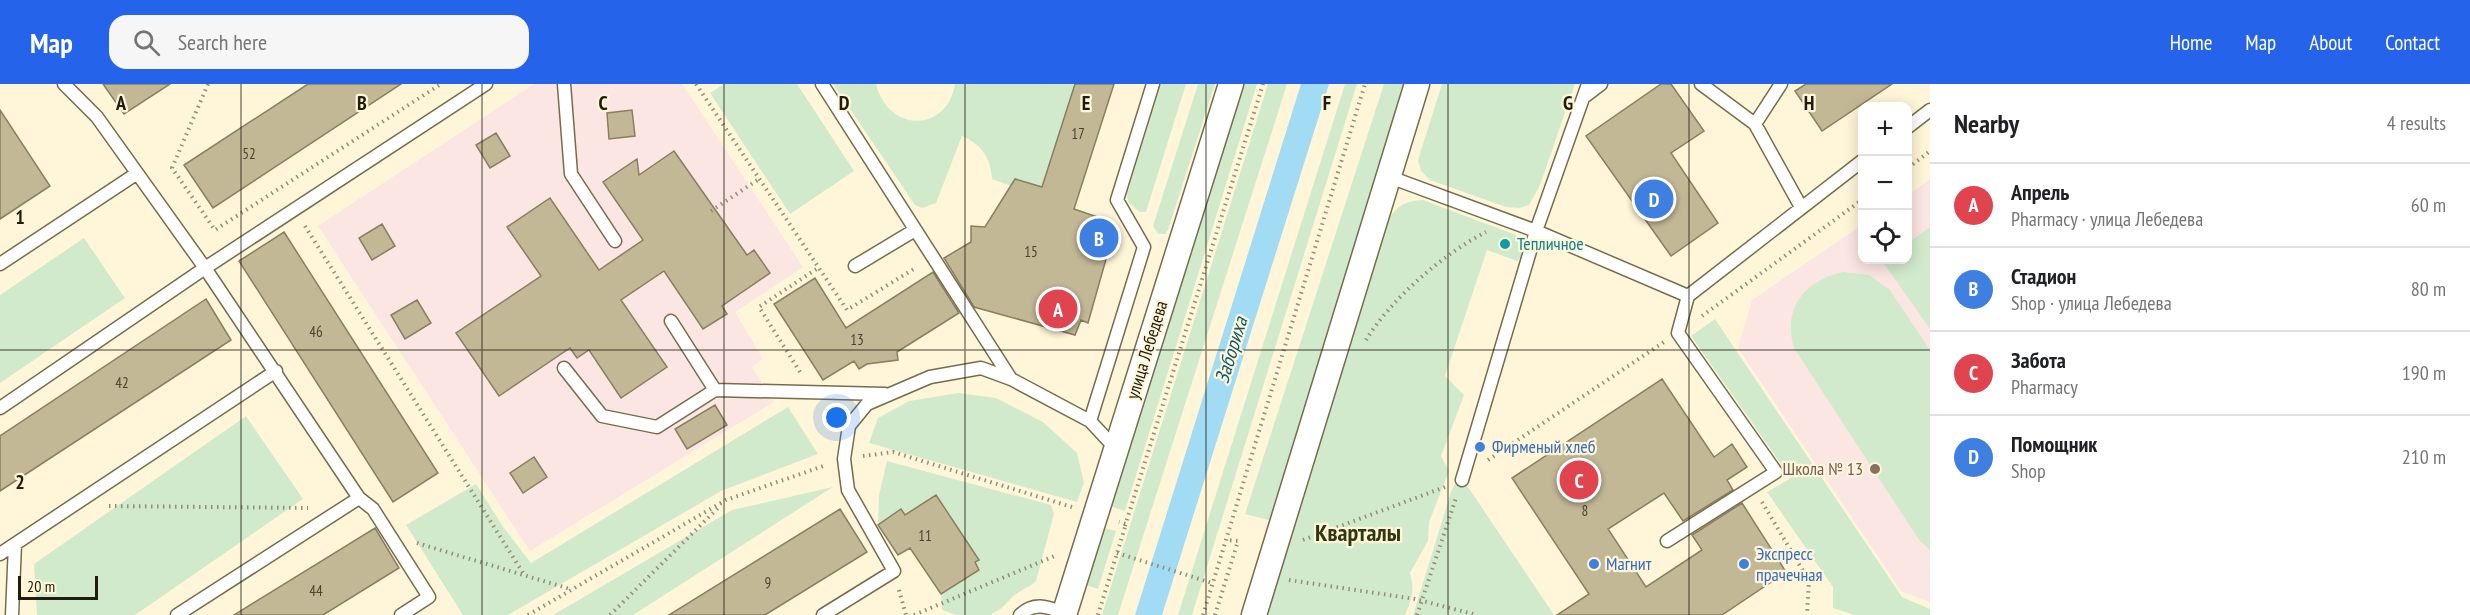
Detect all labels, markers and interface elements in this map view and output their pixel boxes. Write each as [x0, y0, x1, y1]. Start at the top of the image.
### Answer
search box [109, 15, 529, 69]
text: Map [30, 24, 73, 61]
icon: search [130, 26, 163, 59]
text: Search here [178, 28, 267, 56]
text: Home [2170, 29, 2212, 56]
text: Map [2245, 29, 2276, 56]
text: About [2309, 29, 2352, 56]
text: Contact [2385, 29, 2440, 56]
text: A [115, 90, 127, 116]
text: B [357, 90, 367, 116]
text: C [598, 90, 608, 116]
text: D [839, 90, 850, 116]
text: E [1082, 90, 1090, 116]
text: F [1323, 90, 1331, 116]
text: G [1563, 90, 1573, 116]
text: H [1804, 90, 1814, 116]
map controls [1858, 102, 1912, 264]
button: + [1858, 102, 1912, 156]
text: Nearby [1954, 107, 2019, 140]
text: 4 results [2387, 110, 2446, 136]
house number: 17 [1071, 124, 1085, 143]
house number: 52 [242, 144, 256, 163]
button: − [1858, 156, 1912, 210]
pin: D [1634, 176, 1674, 222]
text: Апрель [2011, 178, 2069, 206]
text: A [1968, 192, 1979, 218]
text: 60 m [2411, 192, 2446, 218]
text: 1 [15, 204, 25, 230]
text: Pharmacy · улица Лебедева [2011, 206, 2203, 232]
button: locate [1858, 210, 1912, 264]
pin: B [1080, 216, 1118, 260]
place label: Тепличное [1517, 232, 1584, 255]
marker: Тепличное [1498, 237, 1512, 251]
house number: 15 [1024, 242, 1038, 261]
text: Стадион [2011, 262, 2076, 290]
text: B [1969, 276, 1978, 302]
text: 80 m [2411, 276, 2446, 302]
pin: A [1038, 286, 1078, 332]
text: Shop · улица Лебедева [2011, 290, 2172, 316]
street label: улица Лебедева [1121, 298, 1172, 402]
water label: Забориха [1209, 313, 1254, 386]
house number: 46 [309, 322, 323, 341]
house number: 13 [850, 330, 864, 349]
text: Забота [2011, 346, 2066, 374]
text: C [1969, 360, 1978, 386]
text: 190 m [2402, 360, 2446, 386]
house number: 42 [115, 373, 129, 392]
text: Pharmacy [2011, 374, 2078, 400]
your location [822, 403, 851, 432]
text: Помощник [2011, 430, 2097, 458]
place label: Фирменый хлеб [1492, 435, 1596, 458]
marker: Фирменый хлеб [1473, 440, 1487, 454]
text: D [1968, 444, 1979, 470]
text: 210 m [2402, 444, 2446, 470]
place label: Школа № 13 [1783, 457, 1863, 480]
pin: C [1560, 458, 1598, 502]
text: Shop [2011, 458, 2046, 484]
marker: Школа № 13 [1868, 462, 1882, 476]
text: 2 [15, 469, 25, 495]
house number: 8 [1582, 501, 1588, 520]
district label: Кварталы [1315, 517, 1401, 548]
house number: 11 [918, 526, 932, 545]
place label: Экспресс прачечная [1756, 542, 1822, 586]
place label: Магнит [1606, 552, 1652, 575]
marker: Магнит [1587, 557, 1601, 571]
marker: Экспресс прачечная [1737, 557, 1751, 571]
scale bar [18, 573, 98, 600]
house number: 9 [765, 573, 771, 592]
text: 20 m [27, 576, 55, 596]
house number: 44 [309, 581, 323, 600]

